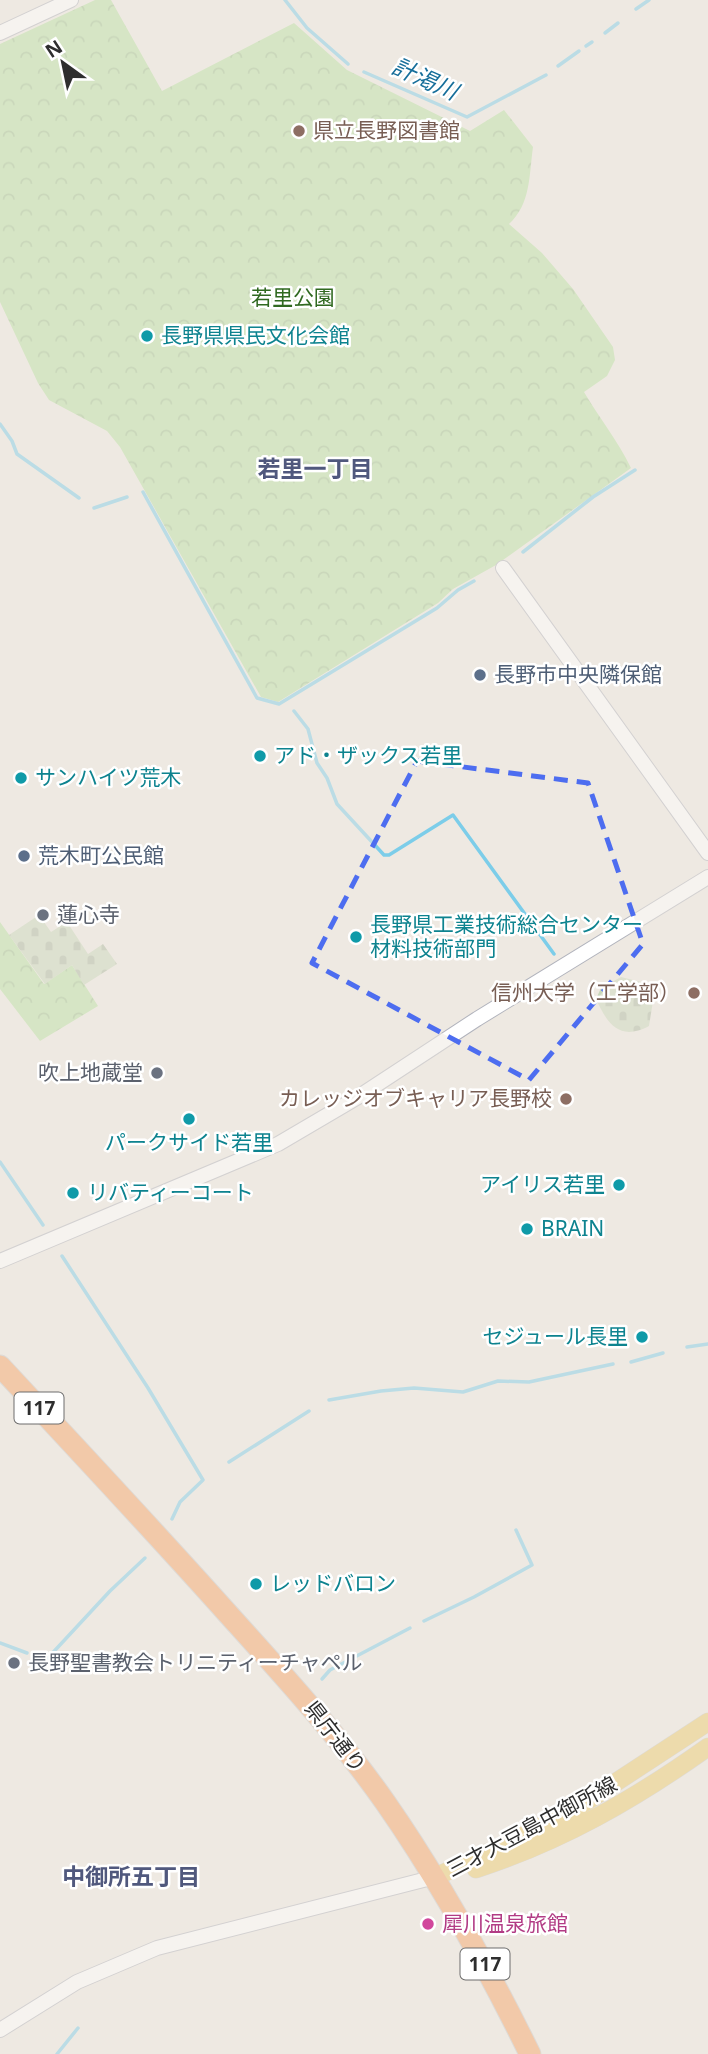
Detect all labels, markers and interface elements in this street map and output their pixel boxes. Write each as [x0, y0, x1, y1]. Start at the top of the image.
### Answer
north arrow [28, 28, 98, 98]
text: N [40, 34, 67, 64]
water label: 計渇川 [387, 49, 466, 108]
place label: 県立長野図書館 [313, 116, 460, 144]
marker: 県立長野図書館 [291, 123, 307, 139]
park label: 若里公園 [251, 283, 335, 311]
place label: 長野県県民文化会館 [161, 321, 350, 349]
marker: 長野県県民文化会館 [139, 328, 155, 344]
district label: 若里一丁目 [258, 452, 373, 484]
place label: 長野市中央隣保館 [494, 660, 662, 688]
marker: 長野市中央隣保館 [472, 667, 488, 683]
place label: アド・ザックス若里 [274, 741, 462, 769]
marker: アド・ザックス若里 [252, 748, 268, 764]
place label: サンハイツ荒木 [35, 763, 182, 791]
marker: サンハイツ荒木 [13, 770, 29, 786]
place label: 荒木町公民館 [38, 841, 164, 869]
marker: 荒木町公民館 [16, 848, 32, 864]
place label: 蓮心寺 [57, 900, 120, 928]
marker: 蓮心寺 [35, 907, 51, 923]
place label: 長野県工業技術総合センター 材料技術部門 [370, 910, 643, 962]
marker: 長野県工業技術総合センター 材料技術部門 [348, 929, 364, 945]
place label: 信州大学（工学部） [491, 978, 680, 1006]
marker: 信州大学（工学部） [686, 985, 702, 1001]
place label: 吹上地蔵堂 [38, 1058, 143, 1086]
marker: 吹上地蔵堂 [149, 1065, 165, 1081]
place label: カレッジオブキャリア長野校 [279, 1084, 552, 1112]
marker: カレッジオブキャリア長野校 [558, 1091, 574, 1107]
marker: パークサイド若里 [181, 1111, 197, 1127]
place label: パークサイド若里 [105, 1128, 273, 1156]
place label: アイリス若里 [480, 1170, 605, 1198]
marker: アイリス若里 [611, 1177, 627, 1193]
place label: リバティーコート [87, 1178, 254, 1206]
marker: リバティーコート [65, 1185, 81, 1201]
place label: BRAIN [541, 1214, 604, 1242]
marker: BRAIN [519, 1221, 535, 1237]
place label: セジュール長里 [482, 1322, 628, 1350]
marker: セジュール長里 [634, 1329, 650, 1345]
road number: 117 [14, 1392, 64, 1424]
place label: レッドバロン [270, 1569, 396, 1597]
marker: レッドバロン [248, 1576, 264, 1592]
place label: 長野聖書教会トリニティーチャペル [28, 1648, 363, 1676]
marker: 長野聖書教会トリニティーチャペル [6, 1655, 22, 1671]
street label: 県庁通り [299, 1695, 373, 1778]
street label: 三才大豆島中御所線 [442, 1769, 622, 1883]
district label: 中御所五丁目 [62, 1860, 200, 1892]
place label: 犀川温泉旅館 [442, 1909, 568, 1937]
marker: 犀川温泉旅館 [420, 1916, 436, 1932]
road number: 117 [461, 1948, 510, 1980]

